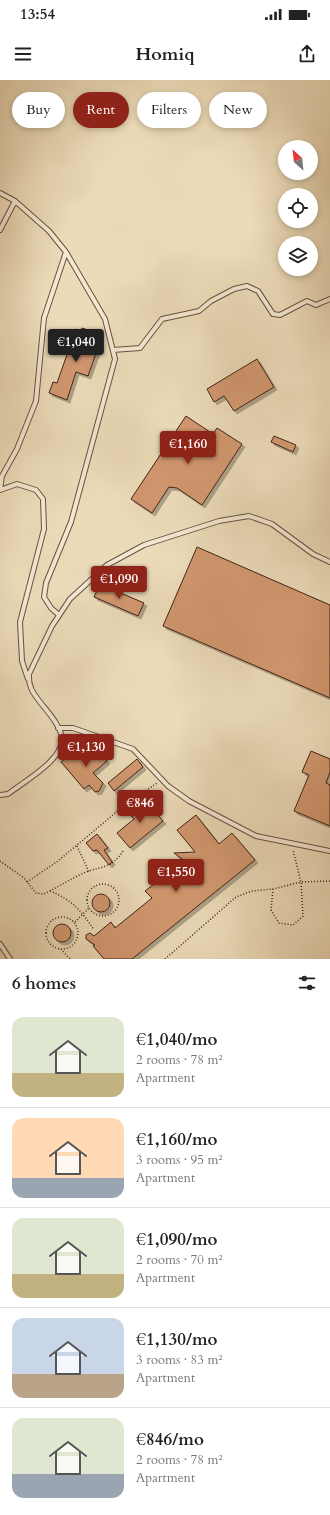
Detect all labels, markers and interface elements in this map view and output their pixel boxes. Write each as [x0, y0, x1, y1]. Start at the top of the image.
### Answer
text: 13:54 [20, 4, 55, 24]
text: Homiq [136, 42, 194, 67]
icon: menu [12, 43, 34, 65]
icon: share [296, 43, 318, 65]
chip: Buy [12, 92, 65, 128]
chip: Rent [73, 92, 129, 128]
chip: Filters [137, 92, 201, 128]
chip: New [209, 92, 267, 128]
north arrow [278, 140, 318, 180]
map controls [278, 140, 318, 276]
button: locate [278, 188, 318, 228]
button: layers [278, 236, 318, 276]
pin: €1,040 [43, 329, 109, 363]
text: €1,040 [57, 333, 95, 351]
pin: €1,160 [155, 431, 221, 465]
text: €1,160 [169, 435, 207, 453]
pin: €1,090 [86, 566, 152, 600]
text: €1,090 [100, 570, 138, 588]
pin: €1,130 [53, 734, 119, 768]
text: €1,130 [67, 738, 105, 756]
pin: €846 [116, 790, 164, 824]
text: €846 [126, 794, 154, 812]
pin: €1,550 [143, 859, 209, 893]
text: €1,550 [157, 863, 195, 881]
text: 6 homes [12, 972, 76, 995]
icon: filters [296, 972, 318, 994]
text: €1,040/mo [136, 1028, 218, 1051]
icon: home [44, 1033, 92, 1081]
text: 2 rooms · 78 m² [136, 1051, 223, 1069]
text: Apartment [136, 1069, 195, 1087]
text: €1,160/mo [136, 1128, 218, 1151]
icon: home [44, 1134, 92, 1182]
text: 3 rooms · 95 m² [136, 1151, 223, 1169]
text: Apartment [136, 1169, 195, 1187]
text: €1,090/mo [136, 1228, 218, 1251]
icon: home [44, 1234, 92, 1282]
text: 2 rooms · 70 m² [136, 1251, 223, 1269]
text: Apartment [136, 1269, 195, 1287]
text: €1,130/mo [136, 1328, 218, 1351]
icon: home [44, 1334, 92, 1382]
text: 3 rooms · 83 m² [136, 1351, 223, 1369]
text: Apartment [136, 1369, 195, 1387]
text: €846/mo [136, 1428, 204, 1451]
icon: home [44, 1434, 92, 1482]
text: 2 rooms · 78 m² [136, 1451, 223, 1469]
text: Apartment [136, 1469, 195, 1487]

